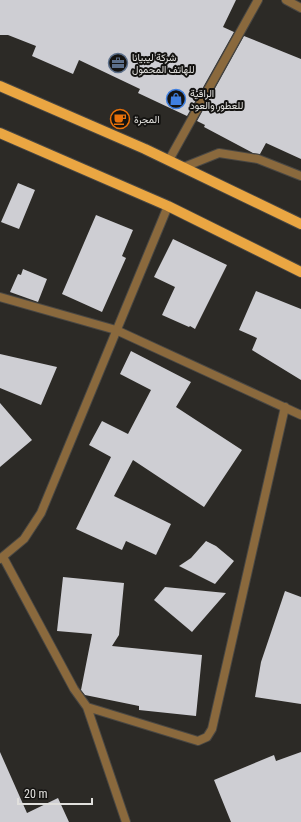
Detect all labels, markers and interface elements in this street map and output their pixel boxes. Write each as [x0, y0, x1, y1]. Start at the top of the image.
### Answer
office icon: شركة ليبيانا للهاتف المحمول [107, 52, 129, 74]
place label: شركة ليبيانا للهاتف المحمول [132, 52, 195, 76]
shop icon: الراقية للعطور والعود [165, 88, 187, 110]
place label: الراقية للعطور والعود [190, 88, 243, 112]
cafe icon: المجرة [109, 108, 131, 130]
place label: المجرة [134, 114, 160, 126]
scale bar [18, 780, 92, 806]
text: 20 m [24, 787, 48, 801]

